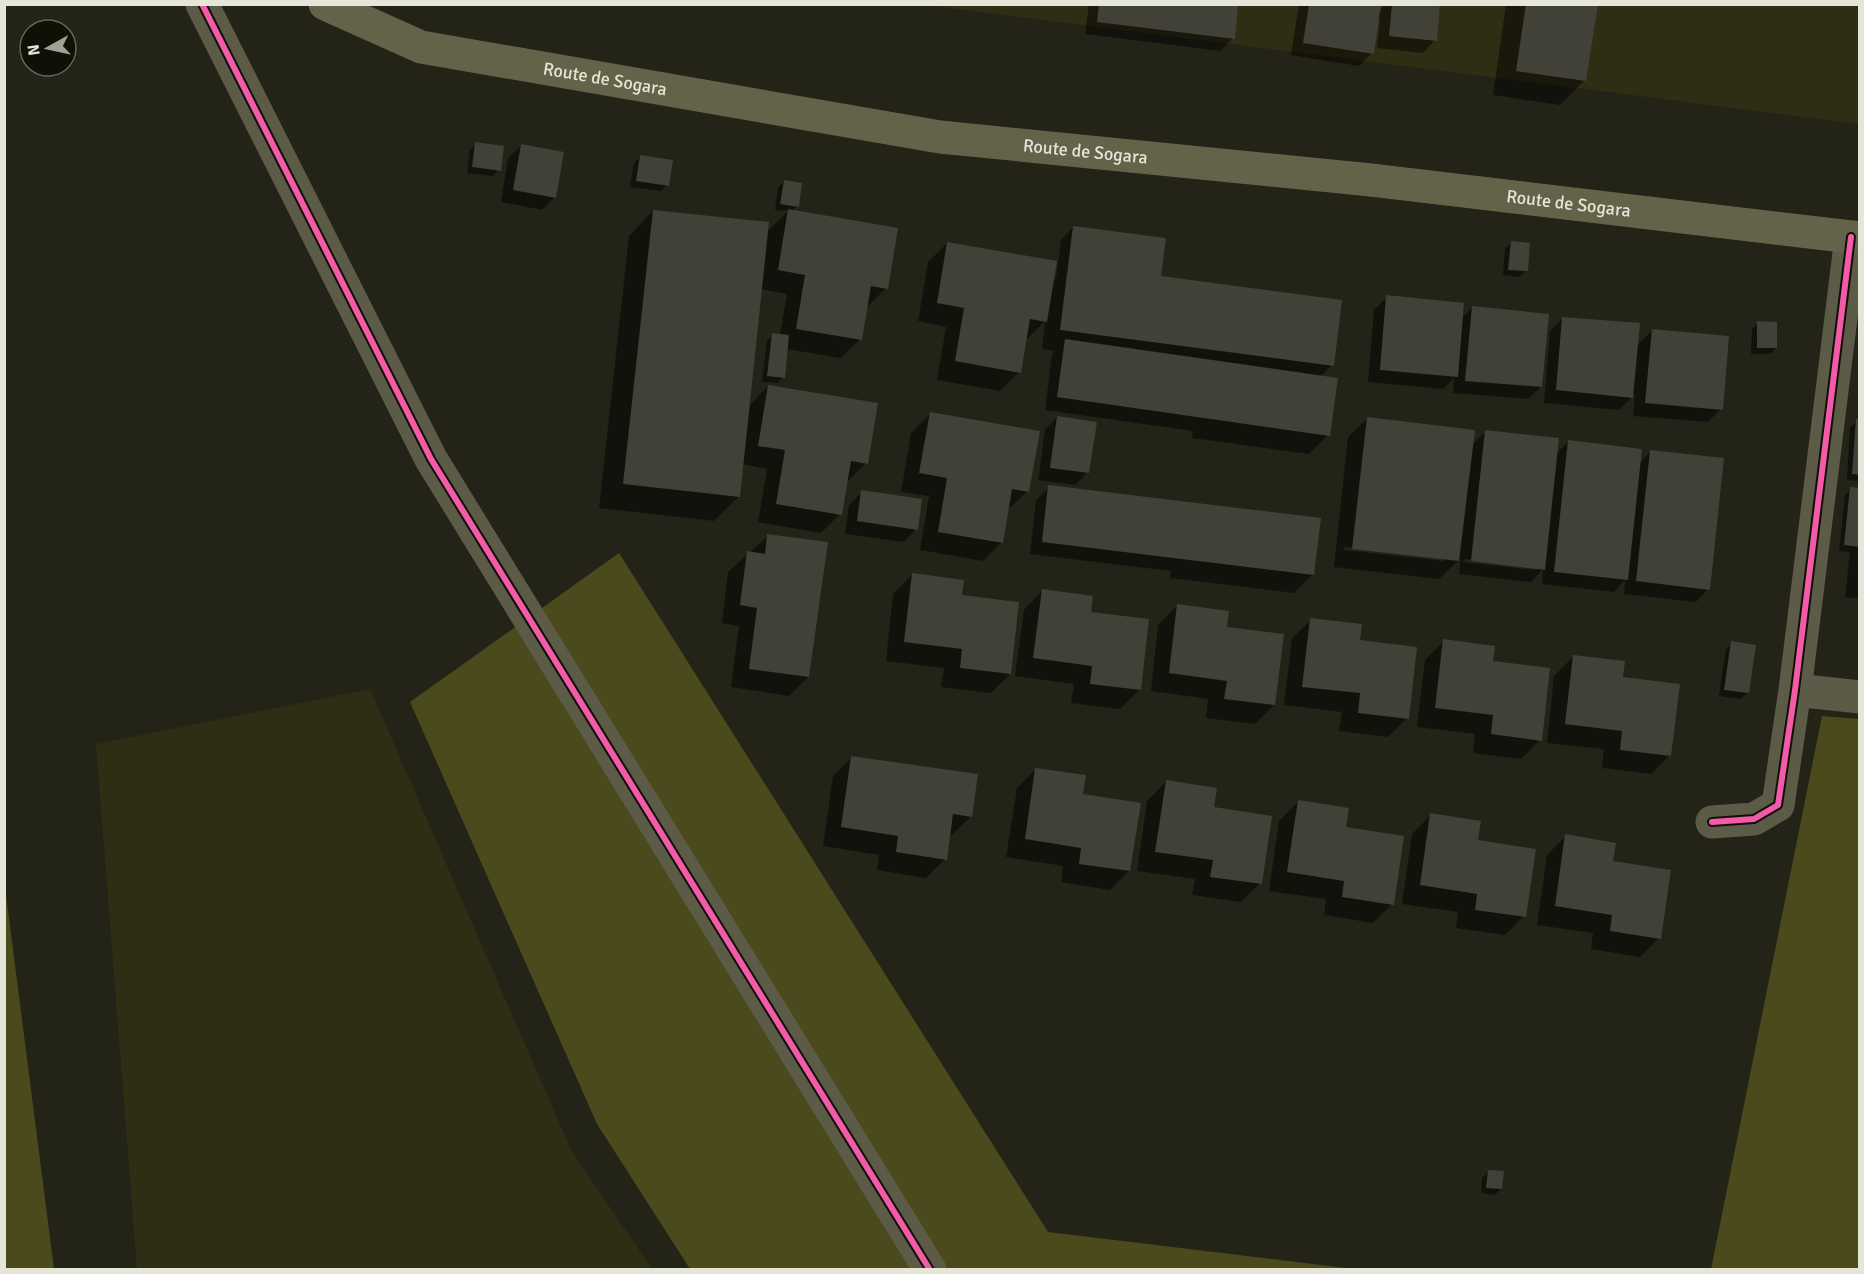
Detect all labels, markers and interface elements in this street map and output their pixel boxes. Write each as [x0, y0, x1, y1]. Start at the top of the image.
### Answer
north arrow [18, 18, 78, 78]
text: N [23, 43, 45, 57]
street label: Route de Sogara [542, 57, 669, 100]
street label: Route de Sogara [1022, 134, 1149, 169]
street label: Route de Sogara [1505, 185, 1632, 222]

